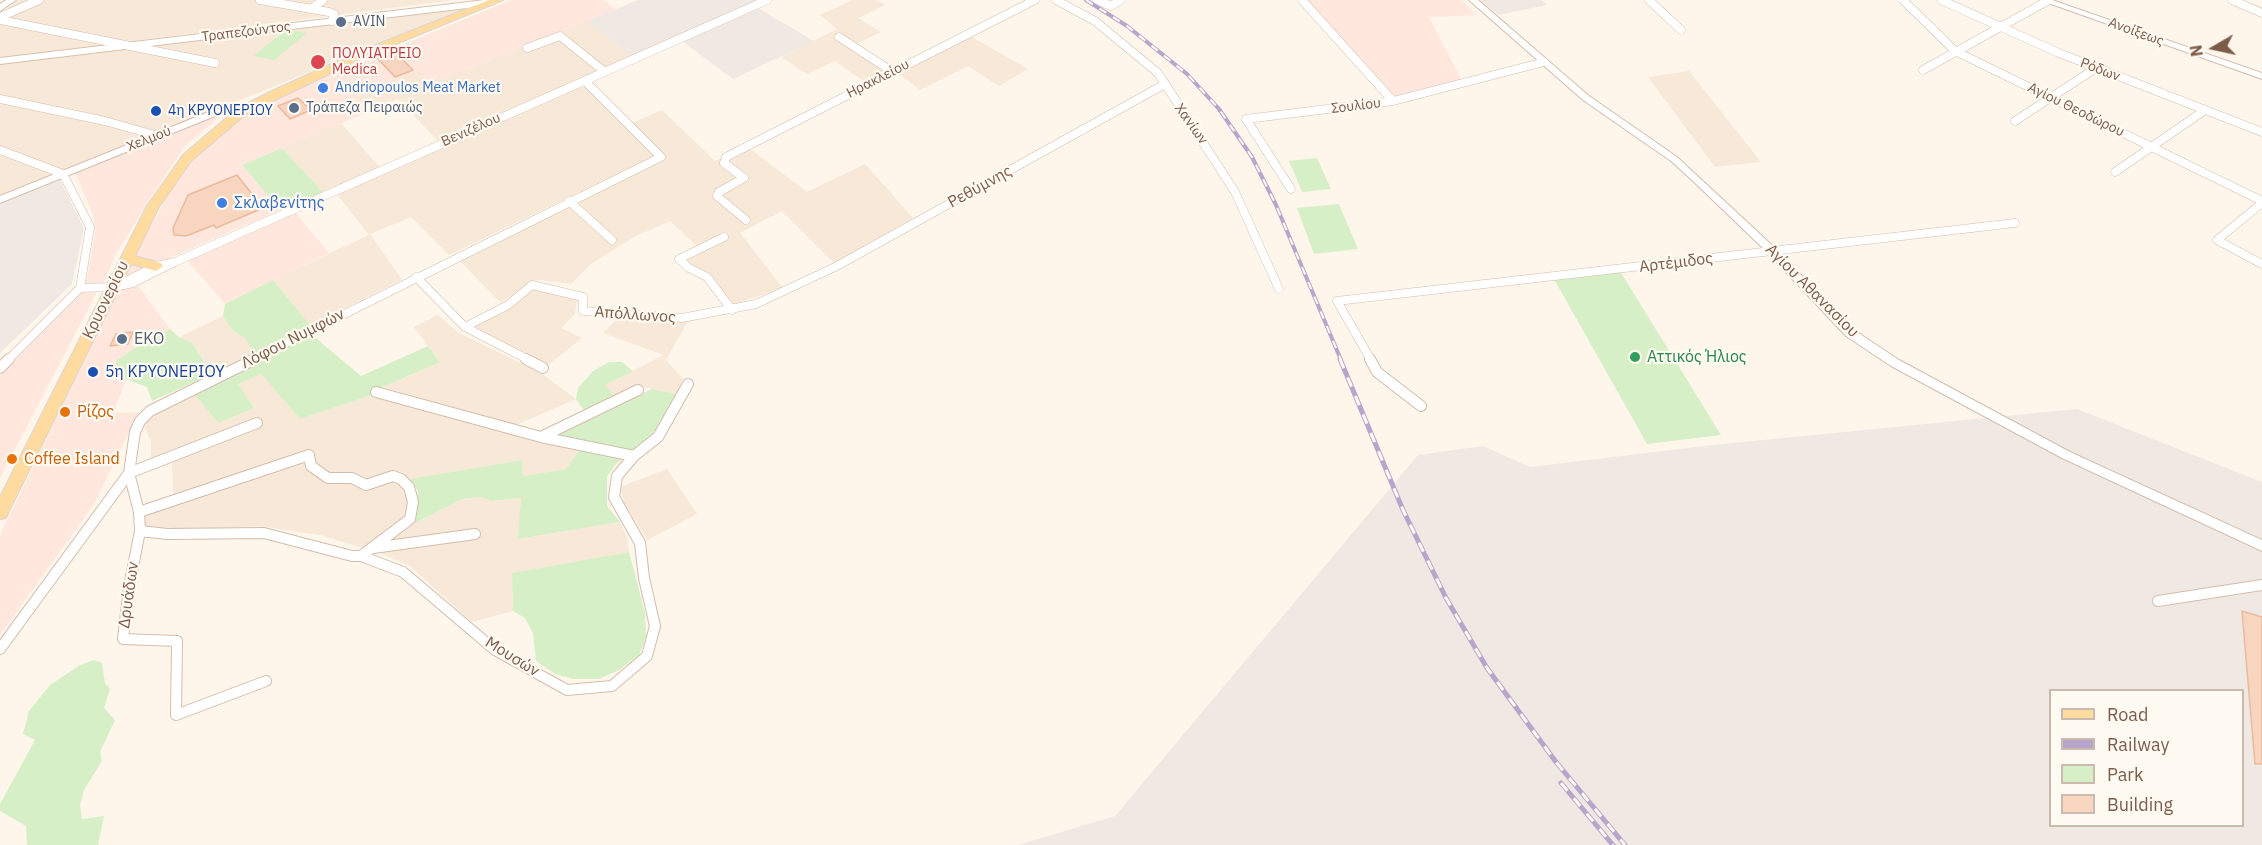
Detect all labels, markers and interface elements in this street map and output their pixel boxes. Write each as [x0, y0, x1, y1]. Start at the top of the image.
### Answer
place label: AVIN [353, 14, 385, 30]
street label: Ανοίξεως [2106, 14, 2166, 50]
marker: AVIN [334, 15, 348, 29]
street label: Τραπεζούντος [201, 18, 291, 46]
north arrow [2184, 18, 2244, 78]
text: N [2185, 44, 2207, 58]
place label: ΠΟΛΥΙΑΤΡΕΙΟ Medica [332, 46, 422, 78]
marker: ΠΟΛΥΙΑΤΡΕΙΟ Medica [309, 53, 327, 71]
street label: Ρόδων [2078, 55, 2122, 85]
street label: Ηρακλείου [844, 56, 912, 102]
street label: Αγίου Θεοδώρου [2025, 79, 2127, 141]
place label: Andriopoulos Meat Market [335, 80, 501, 96]
marker: Andriopoulos Meat Market [316, 81, 330, 95]
street label: Σουλίου [1330, 95, 1382, 117]
place label: Τράπεζα Πειραιώς [306, 100, 422, 116]
street label: Χανίων [1171, 100, 1211, 148]
marker: Τράπεζα Πειραιώς [287, 101, 301, 115]
place label: 4η ΚΡΥΟΝΕΡΙΟΥ [168, 103, 273, 119]
marker: 4η ΚΡΥΟΝΕΡΙΟΥ [149, 104, 163, 118]
street label: Βενιζέλου [439, 109, 503, 151]
street label: Χελμού [124, 123, 174, 155]
street label: Ρεθύμνης [945, 162, 1015, 212]
place label: Σκλαβενίτης [234, 193, 324, 213]
marker: Σκλαβενίτης [215, 196, 229, 210]
street label: Αγίου Αθανασίου [1761, 240, 1863, 342]
street label: Αρτέμιδος [1638, 249, 1714, 277]
street label: Κρυονερίου [79, 258, 133, 342]
street label: Απόλλωνος [594, 303, 676, 327]
street label: Λόφου Νυμφών [238, 305, 348, 373]
place label: EKO [134, 329, 164, 349]
marker: EKO [115, 332, 129, 346]
place label: Αττικός Ήλιος [1647, 347, 1747, 367]
marker: Αττικός Ήλιος [1628, 350, 1642, 364]
place label: 5η ΚΡΥΟΝΕΡΙΟΥ [105, 362, 225, 382]
marker: 5η ΚΡΥΟΝΕΡΙΟΥ [86, 365, 100, 379]
place label: Ρίζος [77, 402, 114, 422]
marker: Ρίζος [58, 405, 72, 419]
place label: Coffee Island [24, 449, 120, 469]
marker: Coffee Island [5, 452, 19, 466]
street label: Δρυάδων [115, 560, 143, 630]
street label: Μουσών [481, 633, 543, 681]
legend [2049, 689, 2244, 827]
text: Road [2107, 703, 2148, 726]
text: Railway [2107, 733, 2169, 756]
text: Park [2107, 763, 2143, 786]
text: Building [2107, 793, 2173, 816]

